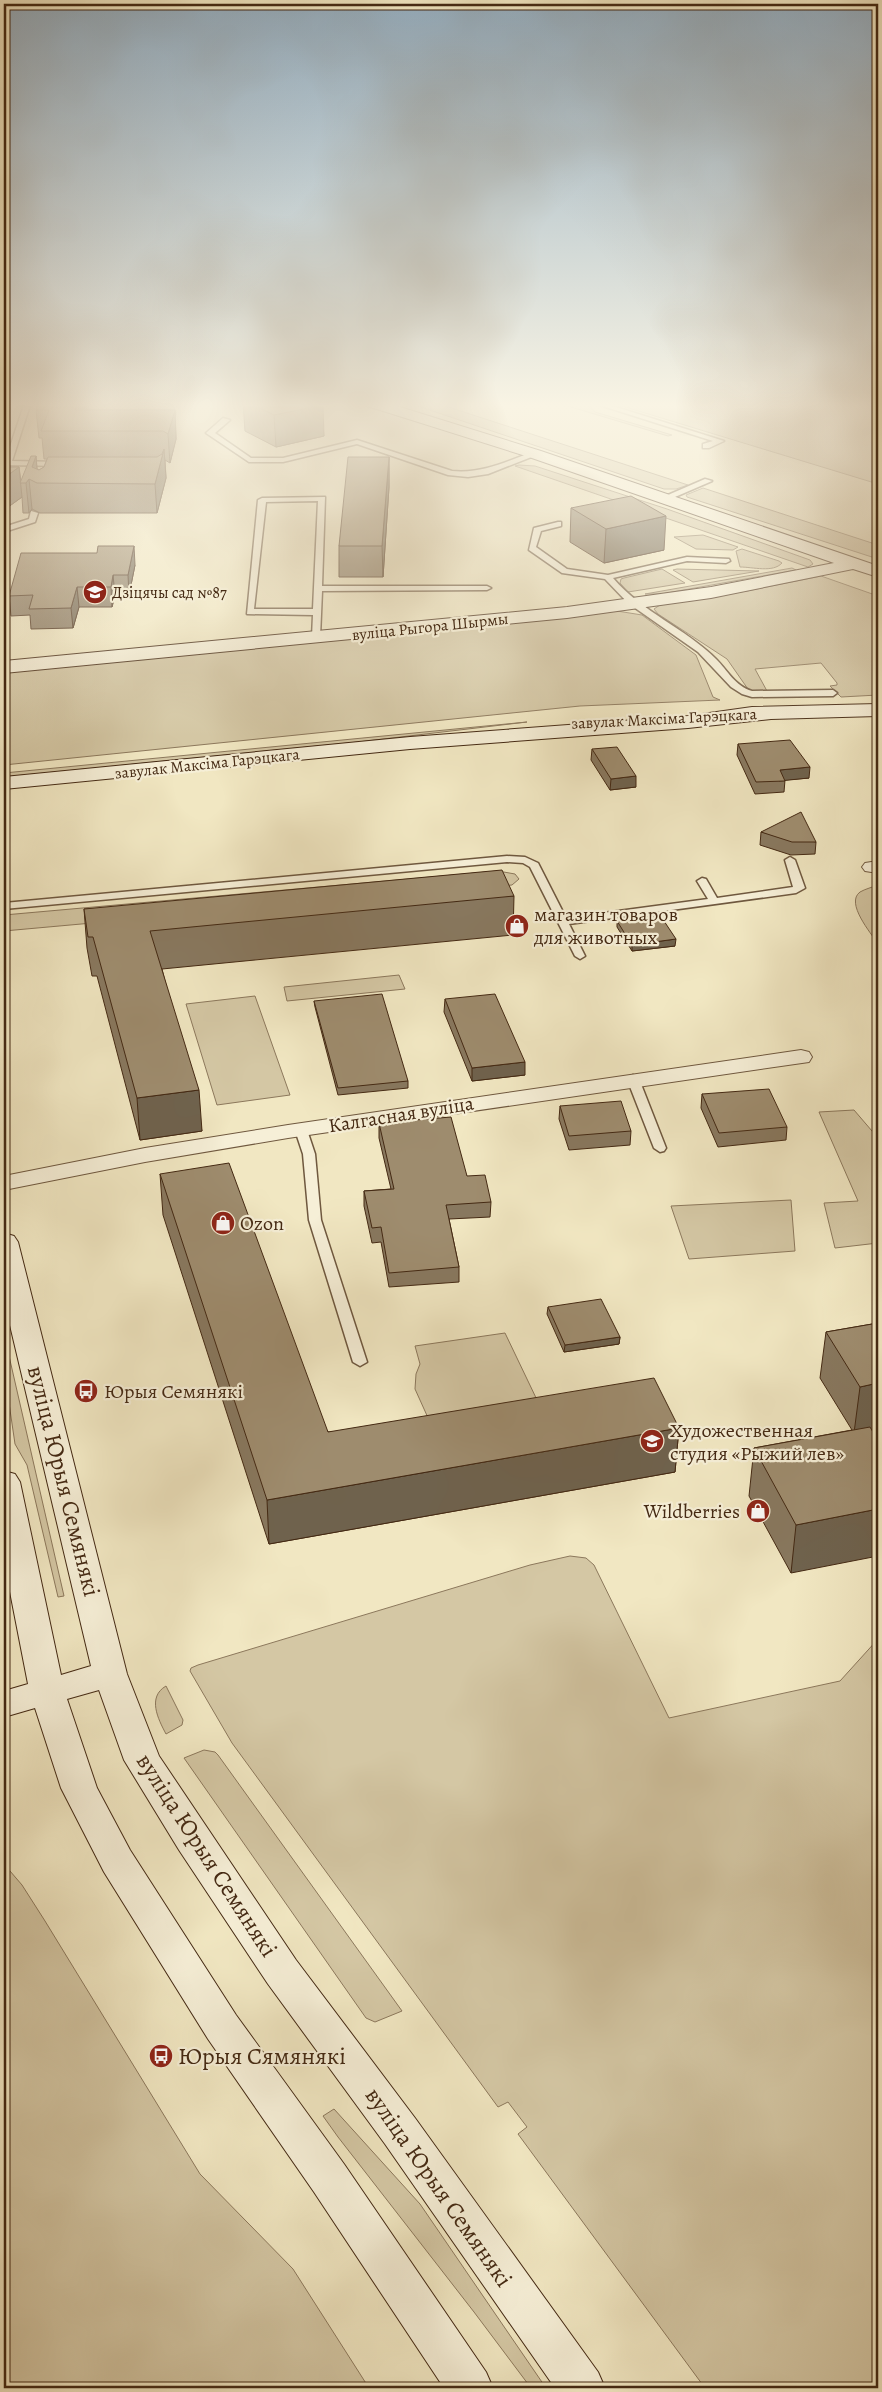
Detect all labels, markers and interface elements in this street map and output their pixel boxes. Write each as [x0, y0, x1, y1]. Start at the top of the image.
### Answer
school or university icon: Дзіцячы сад №87 [82, 579, 108, 605]
place label: Дзіцячы сад №87 [112, 582, 227, 604]
street label: вуліца Рыгора Шырмы [351, 608, 509, 646]
street label: завулак Максіма Гарэцкага [571, 703, 758, 735]
street label: завулак Максіма Гарэцкага [114, 743, 301, 785]
place label: магазин товаров для животных [533, 901, 678, 951]
shop icon: магазин товаров для животных [504, 913, 530, 939]
street label: Калгасная вуліца [326, 1090, 477, 1139]
shop icon: Ozon [210, 1210, 236, 1236]
place label: Ozon [240, 1210, 284, 1237]
street label: вуліца Юрыя Семянякі [20, 1362, 108, 1600]
bus stop icon: Юрыя Семянякі [73, 1378, 99, 1404]
place label: Юрыя Семянякі [104, 1378, 243, 1405]
place label: Художественная студия «Рыжий лев» [670, 1417, 844, 1467]
school or university icon: Художественная студия «Рыжий лев» [639, 1428, 665, 1454]
place label: Wildberries [643, 1498, 740, 1525]
shop icon: Wildberries [745, 1498, 771, 1524]
street label: вуліца Юрыя Семянякі [129, 1747, 285, 1963]
place label: Юрыя Сямянякі [178, 2040, 346, 2072]
bus stop icon: Юрыя Сямянякі [148, 2043, 174, 2069]
street label: вуліца Юрыя Семянякі [358, 2081, 520, 2293]

